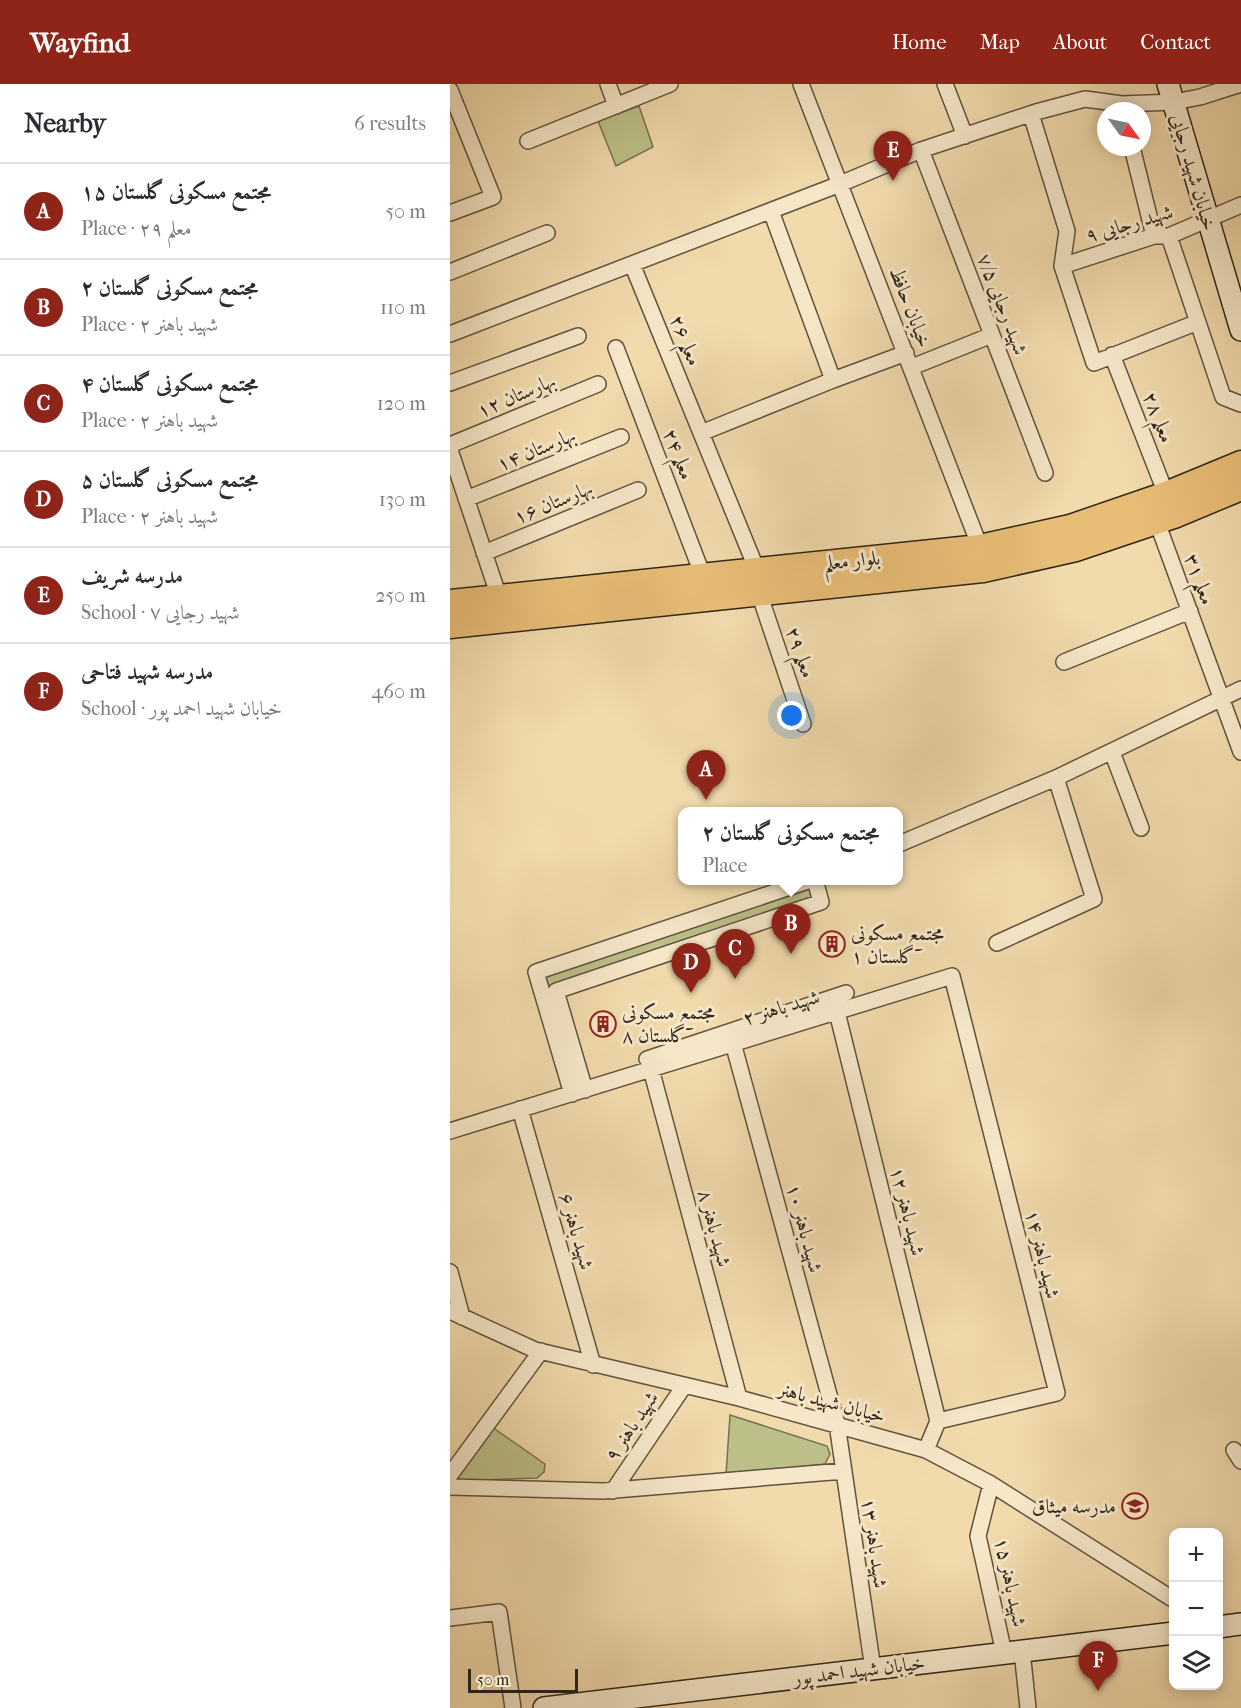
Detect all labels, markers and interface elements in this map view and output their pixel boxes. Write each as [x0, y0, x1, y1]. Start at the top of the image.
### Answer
text: Wayfind [30, 26, 130, 59]
text: Home [892, 30, 947, 54]
text: Map [980, 30, 1020, 54]
text: About [1053, 30, 1107, 54]
text: Contact [1140, 30, 1211, 54]
north arrow [1097, 102, 1151, 156]
text: Nearby [24, 108, 106, 139]
street label: خیابان شهید رجایی [1164, 111, 1221, 234]
text: 6 results [354, 112, 426, 135]
pin: E [874, 132, 912, 181]
text: مجتمع مسکونی گلستان ۱۵ [81, 179, 271, 205]
text: A [37, 200, 50, 223]
text: 50 m [385, 200, 426, 223]
street label: شهید رجایی ۹ [1083, 200, 1176, 249]
text: Place · معلم ۲۹ [81, 217, 192, 240]
street label: شهید رجایی ۷/۵ [971, 250, 1032, 359]
street label: خیابان حافظ [885, 264, 936, 351]
text: مجتمع مسکونی گلستان ۲ [81, 275, 258, 301]
text: B [37, 296, 50, 319]
text: 110 m [380, 296, 426, 319]
street label: معلم ۲۶ [657, 312, 706, 372]
text: Place · شهید باهنر ۲ [81, 313, 218, 336]
street label: بهارستان ۱۲ [473, 369, 559, 423]
text: مجتمع مسکونی گلستان ۴ [81, 371, 258, 397]
street label: معلم ۲۸ [1130, 389, 1179, 449]
text: C [37, 392, 50, 415]
text: 120 m [377, 392, 426, 415]
text: Place · شهید باهنر ۲ [81, 409, 218, 432]
street label: بهارستان ۱۴ [493, 423, 579, 477]
street label: معلم ۲۴ [650, 426, 699, 486]
text: مجتمع مسکونی گلستان ۵ [81, 467, 258, 493]
street label: بهارستان ۱۶ [510, 476, 596, 530]
text: D [36, 488, 51, 511]
text: 130 m [379, 488, 426, 511]
text: Place · شهید باهنر ۲ [81, 505, 218, 528]
street label: بلوار معلم [823, 546, 882, 584]
street label: معلم ۳۱ [1171, 551, 1219, 611]
text: مدرسه شریف [81, 563, 183, 589]
text: E [37, 584, 50, 607]
text: 250 m [375, 584, 426, 607]
text: School · شهید رجایی ۷ [81, 601, 240, 624]
street label: معلم ۲۹ [773, 624, 820, 684]
text: مدرسه شهید فتاحی [81, 659, 213, 685]
text: F [38, 680, 49, 703]
text: 460 m [371, 680, 426, 703]
text: School · خیابان شهید احمد پور [81, 697, 282, 720]
your location [777, 701, 806, 730]
pin: A [686, 750, 726, 800]
popup [678, 807, 903, 885]
text: مجتمع مسکونی گلستان ۲ [702, 820, 879, 846]
text: Place [702, 854, 748, 877]
pin: B [772, 904, 810, 954]
place label: مجتمع مسکونی گلستان ۱ [851, 922, 944, 968]
building icon: مجتمع مسکونی گلستان ۱ [817, 929, 847, 959]
pin: C [716, 930, 754, 979]
pin: D [672, 944, 710, 993]
street label: شهید باهنر ۲ [740, 985, 823, 1031]
place label: مجتمع مسکونی گلستان ۸ [622, 1001, 715, 1047]
building icon: مجتمع مسکونی گلستان ۸ [588, 1009, 618, 1039]
street label: شهید باهنر ۱۲ [884, 1164, 930, 1258]
street label: شهید باهنر ۱۰ [781, 1181, 827, 1275]
street label: شهید باهنر ۸ [692, 1187, 736, 1270]
street label: شهید باهنر ۶ [554, 1190, 598, 1273]
street label: شهید باهنر ۱۴ [1019, 1207, 1065, 1301]
street label: خیابان شهید باهنر [774, 1377, 888, 1429]
street label: شهید باهنر ۹ [600, 1387, 664, 1466]
school or university icon: مدرسه میثاق [1120, 1491, 1150, 1521]
place label: مدرسه میثاق [1032, 1495, 1116, 1518]
street label: شهید باهنر ۱۳ [856, 1497, 892, 1590]
map controls [1169, 1528, 1223, 1690]
button: + [1169, 1528, 1223, 1582]
street label: شهید باهنر ۱۵ [989, 1535, 1031, 1629]
button: − [1169, 1582, 1223, 1636]
button: layers [1169, 1636, 1223, 1690]
pin: F [1078, 1642, 1118, 1691]
street label: خیابان شهید احمد پور [790, 1651, 927, 1693]
scale bar [468, 1666, 578, 1694]
text: 50 m [477, 1670, 509, 1689]

